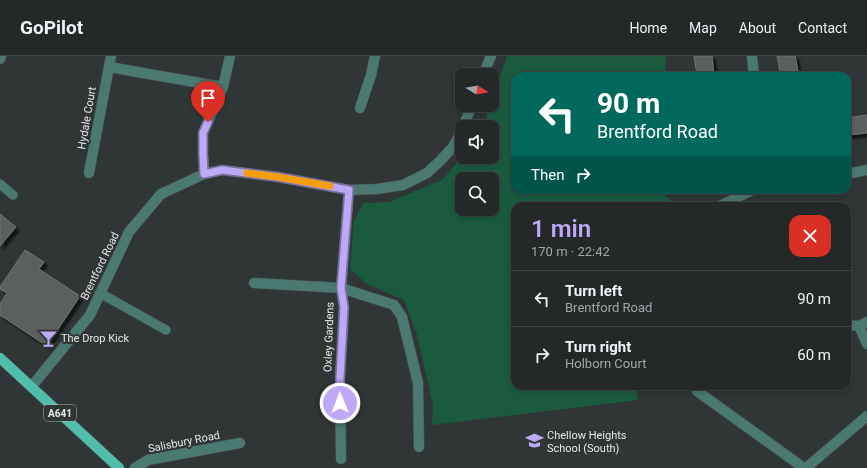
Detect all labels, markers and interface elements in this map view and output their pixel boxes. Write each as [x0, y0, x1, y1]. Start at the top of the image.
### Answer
text: GoPilot [20, 16, 83, 39]
text: Home [629, 20, 667, 36]
text: Map [689, 20, 717, 36]
text: About [739, 20, 776, 36]
text: Contact [798, 20, 847, 36]
north arrow [455, 68, 499, 112]
map controls [455, 68, 499, 216]
pin [191, 81, 225, 122]
street label: Hydale Court [75, 85, 99, 150]
icon: arrive [197, 87, 219, 109]
text: 90 m [597, 87, 660, 120]
icon: left [531, 88, 583, 140]
button: sound [455, 120, 499, 164]
text: Brentford Road [597, 121, 718, 142]
icon: right [572, 164, 594, 186]
text: Then [531, 166, 564, 184]
button: search [455, 172, 499, 216]
text: 1 min [531, 215, 591, 243]
button: close [789, 215, 831, 257]
street label: Brentford Road [78, 230, 122, 302]
text: 170 m · 22:42 [531, 244, 610, 259]
text: Turn left [565, 282, 622, 300]
icon: left [531, 288, 553, 310]
text: 90 m [797, 290, 831, 308]
text: Brentford Road [565, 300, 652, 315]
street label: Oxley Gardens [321, 301, 337, 372]
bar icon: The Drop Kick [38, 328, 58, 348]
place label: The Drop Kick [61, 332, 130, 345]
text: Turn right [565, 338, 631, 356]
icon: right [531, 344, 553, 366]
text: 60 m [797, 346, 831, 364]
text: Holborn Court [565, 356, 646, 371]
position arrow [319, 382, 361, 424]
road number: A641 [44, 405, 76, 421]
street label: Salisbury Road [147, 429, 221, 455]
place label: Chellow Heights School (South) [547, 429, 627, 455]
school or university icon: Chellow Heights School (South) [524, 431, 544, 451]

